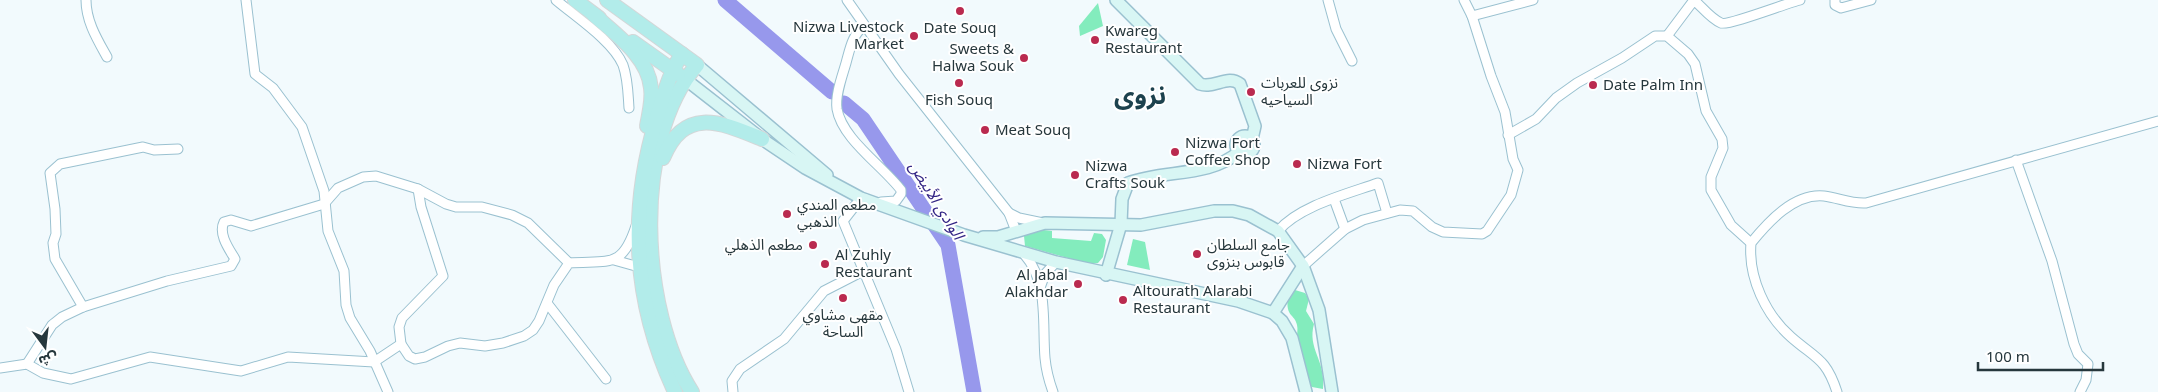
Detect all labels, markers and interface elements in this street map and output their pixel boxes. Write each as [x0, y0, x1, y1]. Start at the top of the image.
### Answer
marker: Date Souq [954, 5, 966, 17]
place label: Nizwa Livestock Market [793, 16, 905, 53]
place label: Date Souq [924, 17, 996, 37]
place label: Kwareg Restaurant [1105, 20, 1183, 57]
marker: Nizwa Livestock Market [908, 30, 920, 42]
marker: Kwareg Restaurant [1089, 34, 1101, 46]
place label: Sweets & Halwa Souk [932, 38, 1014, 75]
marker: Sweets & Halwa Souk [1018, 52, 1030, 64]
place label: نزوى للعربات السياحيه [1261, 72, 1338, 109]
place label: Date Palm Inn [1603, 74, 1703, 94]
marker: Fish Souq [953, 77, 965, 89]
district label: نزوى [1114, 77, 1166, 111]
marker: Date Palm Inn [1587, 79, 1599, 91]
marker: نزوى للعربات السياحيه [1245, 86, 1257, 98]
place label: Fish Souq [925, 89, 993, 109]
place label: Meat Souq [995, 119, 1071, 139]
marker: Meat Souq [979, 124, 991, 136]
place label: Nizwa Fort Coffee Shop [1185, 132, 1271, 169]
marker: Nizwa Fort Coffee Shop [1169, 146, 1181, 158]
place label: Nizwa Fort [1307, 153, 1382, 173]
place label: Nizwa Crafts Souk [1085, 155, 1165, 192]
water label: الوادي الأبيض [902, 157, 971, 247]
marker: Nizwa Fort [1291, 158, 1303, 170]
marker: Nizwa Crafts Souk [1069, 169, 1081, 181]
place label: مطعم المندي الذهبي [797, 194, 876, 233]
marker: مطعم المندي الذهبي [781, 208, 793, 220]
place label: مطعم الذهلي [725, 234, 803, 256]
place label: جامع السلطان قابوس بنزوى [1207, 234, 1290, 271]
marker: مطعم الذهلي [807, 239, 819, 251]
place label: Al Zuhly Restaurant [835, 244, 913, 281]
marker: جامع السلطان قابوس بنزوى [1191, 248, 1203, 260]
marker: Al Zuhly Restaurant [819, 258, 831, 270]
place label: Al Jabal Alakhdar [1005, 264, 1068, 301]
marker: Al Jabal Alakhdar [1072, 278, 1084, 290]
place label: Altourath Alarabi Restaurant [1133, 280, 1252, 317]
marker: مقهى مشاوي الساحة [837, 292, 849, 304]
marker: Altourath Alarabi Restaurant [1117, 294, 1129, 306]
place label: مقهى مشاوي الساحة [803, 304, 883, 341]
north arrow [20, 322, 70, 372]
scale bar [1978, 340, 2103, 372]
text: 100 m [1986, 346, 2030, 366]
text: ش [37, 348, 60, 372]

